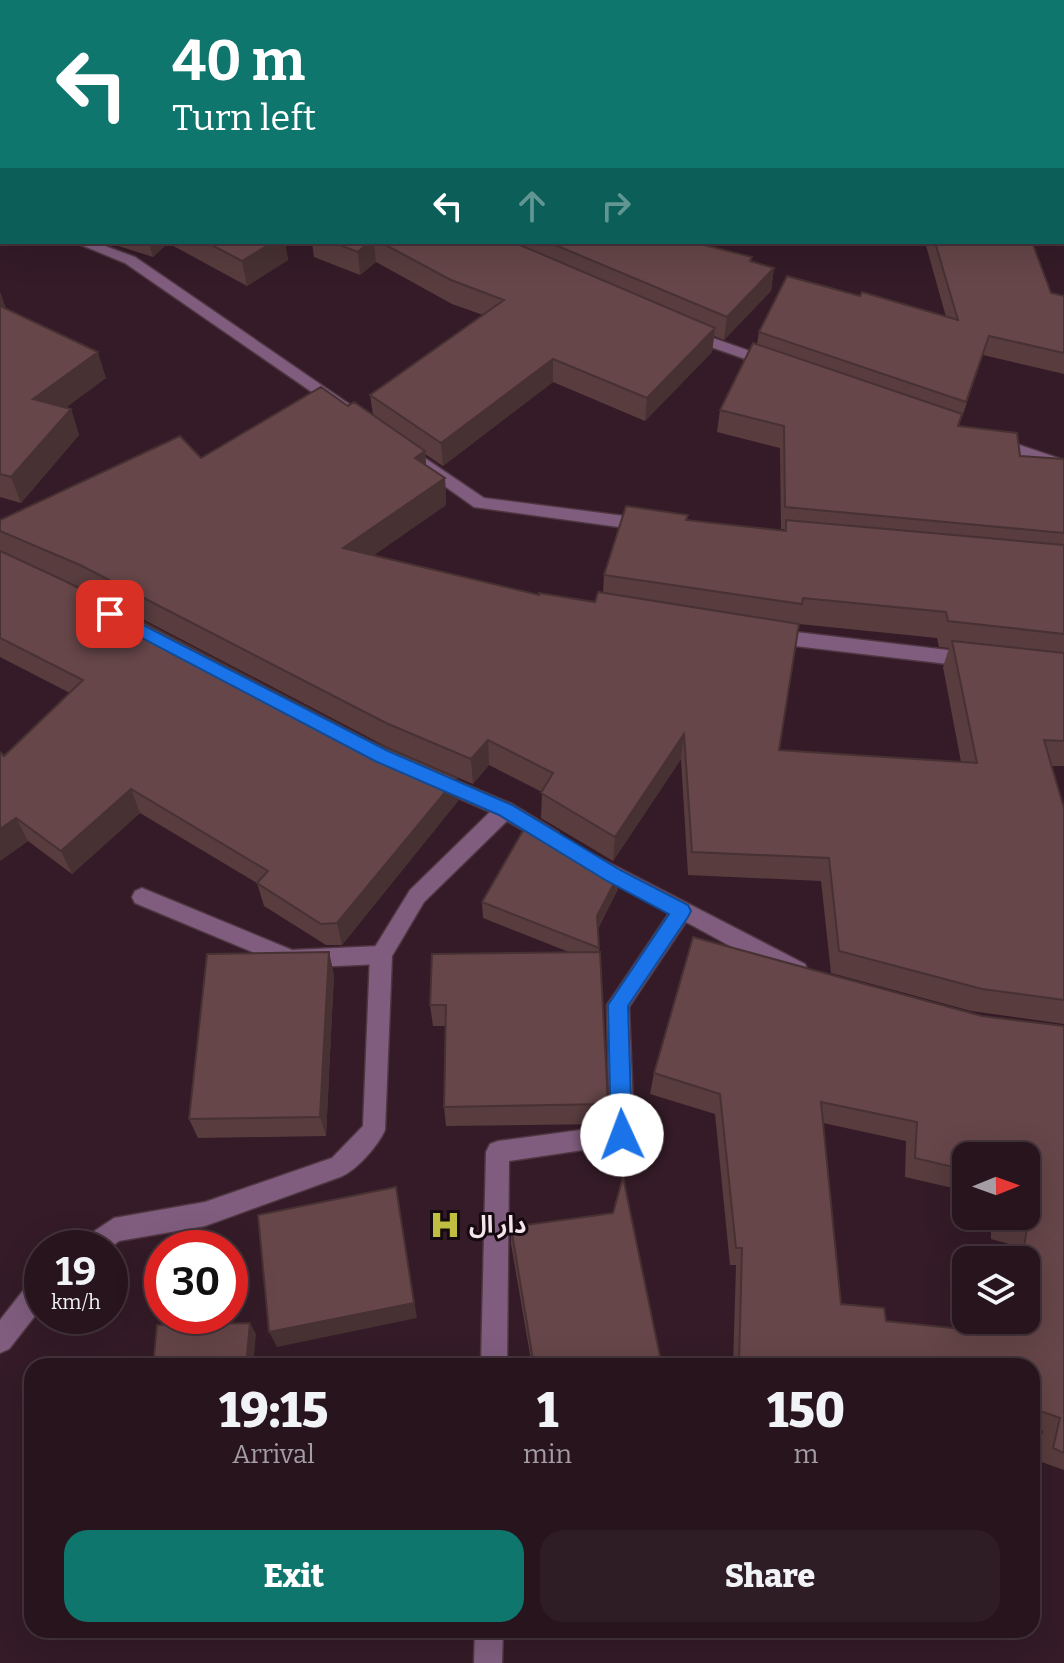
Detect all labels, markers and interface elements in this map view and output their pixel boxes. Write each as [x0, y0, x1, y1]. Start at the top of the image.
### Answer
text: 40 m [172, 28, 305, 95]
icon: left [40, 32, 144, 136]
text: Turn left [172, 96, 316, 140]
icon: left [426, 184, 470, 228]
icon: ahead [510, 184, 554, 228]
icon: right [594, 184, 638, 228]
pin [76, 580, 144, 648]
icon: arrive [88, 592, 132, 636]
position arrow [580, 1093, 664, 1177]
north arrow [952, 1142, 1040, 1230]
map controls [952, 1142, 1040, 1334]
hospital icon: دار ال [428, 1208, 462, 1242]
place label: دار ال [469, 1211, 526, 1239]
speed limit sign: 30 [144, 1230, 248, 1334]
button: layers [952, 1246, 1040, 1334]
text: 19 [56, 1248, 96, 1296]
text: km/h [51, 1290, 101, 1314]
text: 19:15 [219, 1382, 328, 1440]
text: 1 [537, 1382, 558, 1440]
text: 150 [767, 1382, 845, 1440]
text: Arrival [232, 1439, 315, 1470]
text: min [523, 1439, 572, 1470]
text: m [794, 1439, 818, 1470]
button: Exit [64, 1530, 524, 1622]
button: Share [540, 1530, 1000, 1622]

